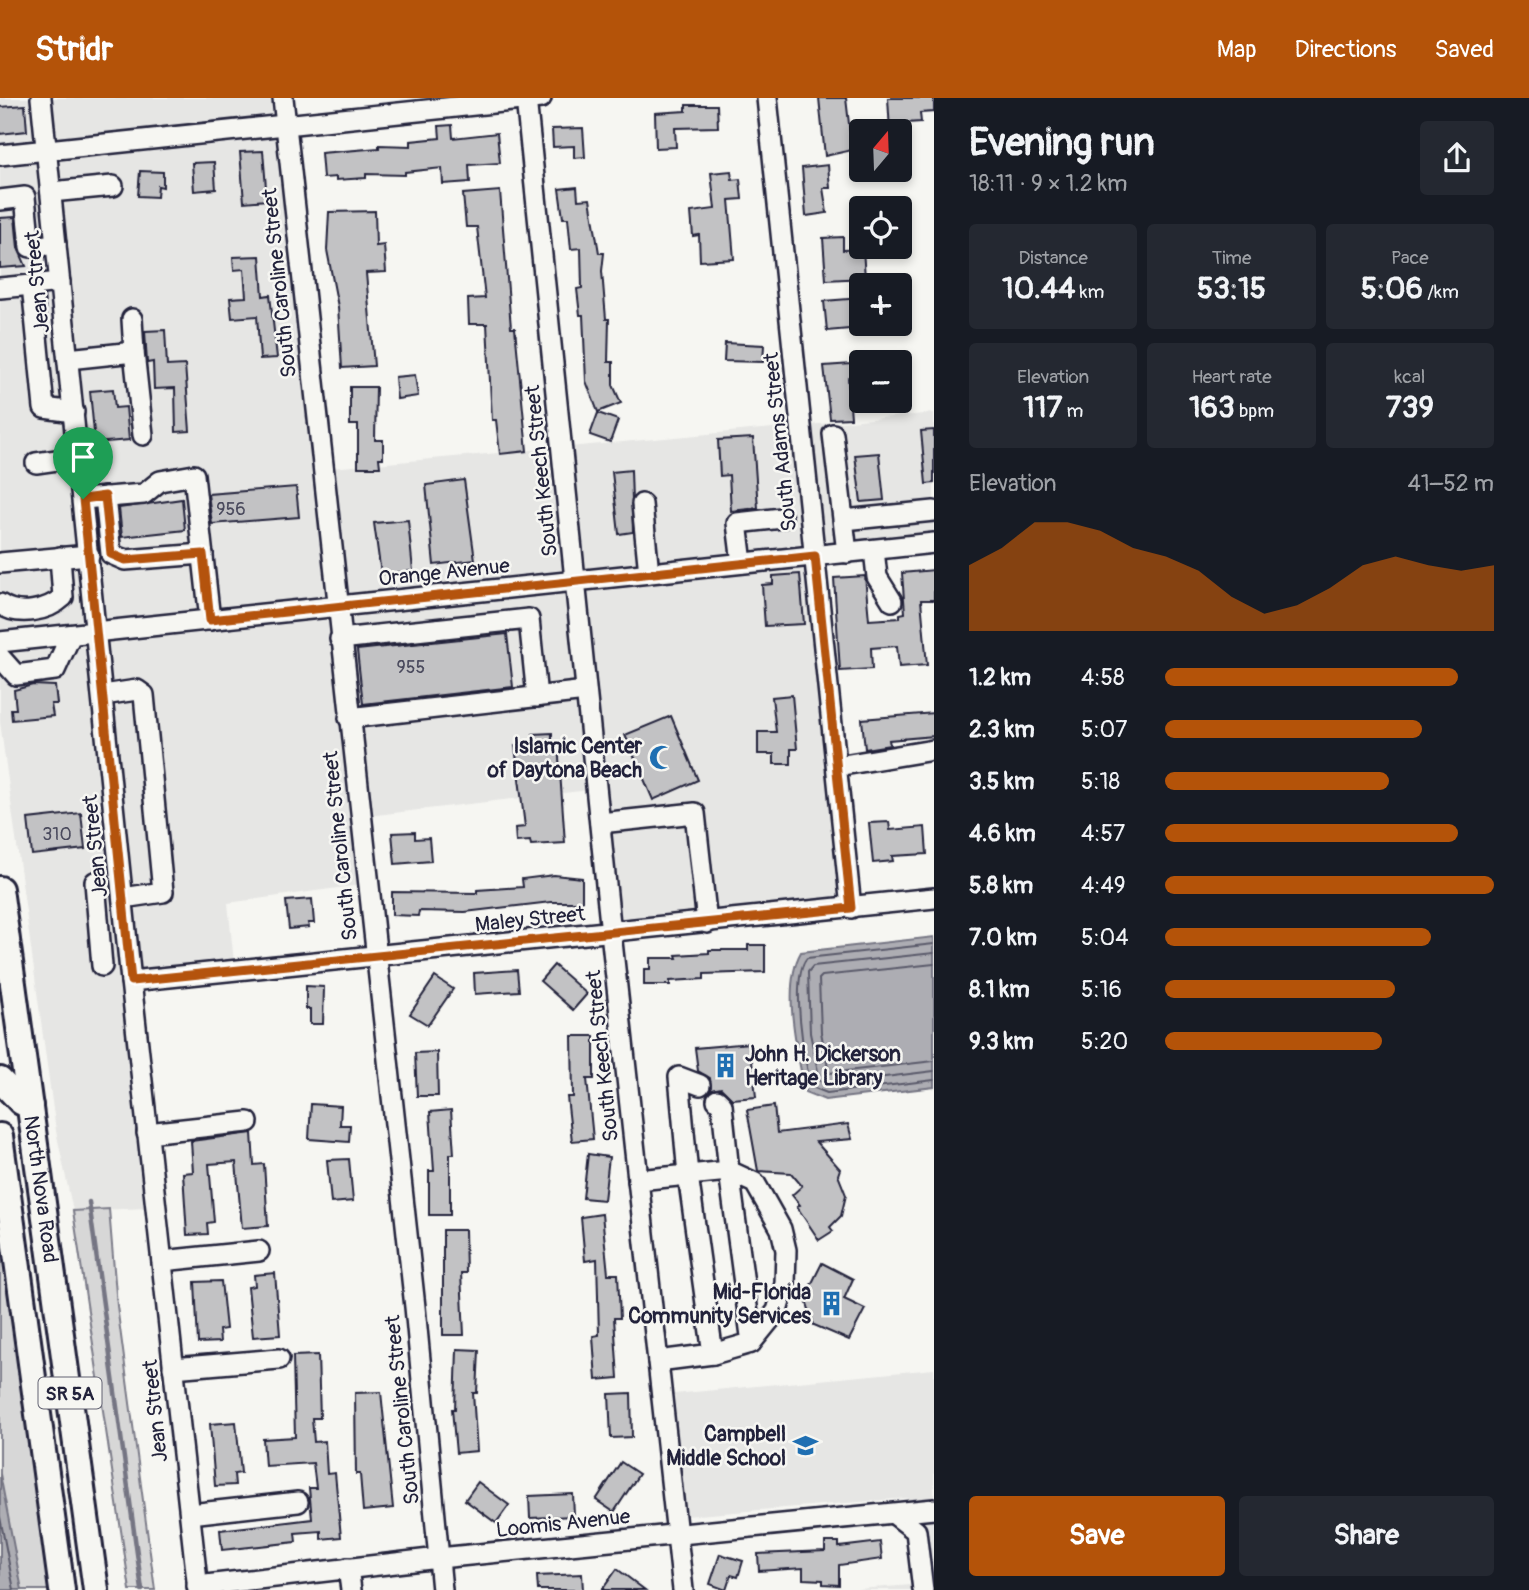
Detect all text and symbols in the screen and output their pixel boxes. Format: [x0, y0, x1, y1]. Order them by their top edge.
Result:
text: Stridr [35, 29, 113, 70]
text: Map [1217, 35, 1257, 64]
text: Directions [1295, 35, 1396, 64]
text: Saved [1434, 35, 1494, 64]
north arrow [849, 119, 912, 182]
map controls [849, 119, 912, 413]
text: Evening run [969, 119, 1155, 167]
button: share [1420, 121, 1494, 195]
text: 18:11 · 9 × 1.2 km [969, 169, 1128, 198]
street label: South Caroline Street [256, 186, 303, 379]
button: locate [849, 196, 912, 259]
street label: Jean Street [19, 229, 56, 335]
text: Distance [1018, 246, 1088, 270]
text: Time [1212, 246, 1251, 270]
text: Pace [1391, 246, 1429, 270]
text: 10.44 [1002, 270, 1076, 307]
text: 53:15 [1197, 270, 1266, 307]
text: 5:06 [1361, 270, 1423, 307]
button: + [849, 273, 912, 336]
text: km [1076, 280, 1104, 304]
text: /km [1423, 280, 1459, 304]
button: − [849, 350, 912, 413]
street label: South Adams Street [758, 351, 803, 533]
text: Elevation [1017, 365, 1089, 389]
text: Heart rate [1191, 365, 1272, 389]
text: kcal [1394, 365, 1425, 389]
street label: South Keech Street [519, 383, 564, 558]
text: 117 [1023, 389, 1062, 426]
text: 163 [1189, 389, 1235, 426]
text: 739 [1386, 389, 1434, 426]
text: m [1062, 399, 1083, 423]
text: bpm [1235, 399, 1274, 423]
pin [53, 427, 113, 499]
icon: arrive [64, 438, 102, 476]
text: Elevation [969, 469, 1057, 498]
text: 41–52 m [1407, 469, 1494, 498]
house number: 956 [216, 498, 246, 521]
street label: Orange Avenue [377, 552, 512, 593]
house number: 955 [397, 656, 425, 679]
text: 1.2 km [969, 663, 1031, 692]
text: 4:58 [1081, 663, 1125, 692]
text: 2.3 km [969, 715, 1035, 744]
text: 5:07 [1081, 715, 1127, 744]
place label: Islamic Center of Daytona Beach [486, 733, 643, 784]
mosque icon: Islamic Center of Daytona Beach [648, 744, 676, 772]
street label: South Caroline Street [317, 749, 364, 942]
text: 3.5 km [969, 767, 1034, 796]
text: 5:18 [1081, 767, 1120, 796]
street label: Jean Street [77, 793, 114, 899]
text: 4.6 km [969, 819, 1036, 848]
text: 4:57 [1081, 819, 1125, 848]
house number: 310 [42, 823, 72, 846]
text: 5.8 km [969, 871, 1033, 900]
text: 4:49 [1081, 871, 1126, 900]
street label: Maley Street [474, 900, 587, 939]
text: 7.0 km [969, 923, 1037, 952]
text: 5:04 [1081, 923, 1129, 952]
street label: South Keech Street [580, 968, 625, 1143]
text: 8.1 km [969, 975, 1030, 1004]
text: 5:16 [1081, 975, 1122, 1004]
text: 9.3 km [969, 1027, 1034, 1056]
text: 5:20 [1081, 1027, 1128, 1056]
place label: John H. Dickerson Heritage Library [745, 1041, 901, 1092]
building icon: John H. Dickerson Heritage Library [711, 1052, 739, 1080]
street label: North Nova Road [17, 1114, 64, 1265]
place label: Mid-Florida Community Services [628, 1279, 812, 1330]
building icon: Mid-Florida Community Services [817, 1290, 845, 1318]
street label: South Caroline Street [379, 1313, 426, 1506]
street label: Jean Street [137, 1358, 174, 1464]
road number: SR 5A [38, 1378, 102, 1408]
place label: Campbell Middle School [666, 1421, 786, 1472]
school or university icon: Campbell Middle School [792, 1432, 820, 1460]
button: Save [969, 1496, 1225, 1576]
button: Share [1239, 1496, 1494, 1576]
street label: Loomis Avenue [495, 1503, 632, 1544]

